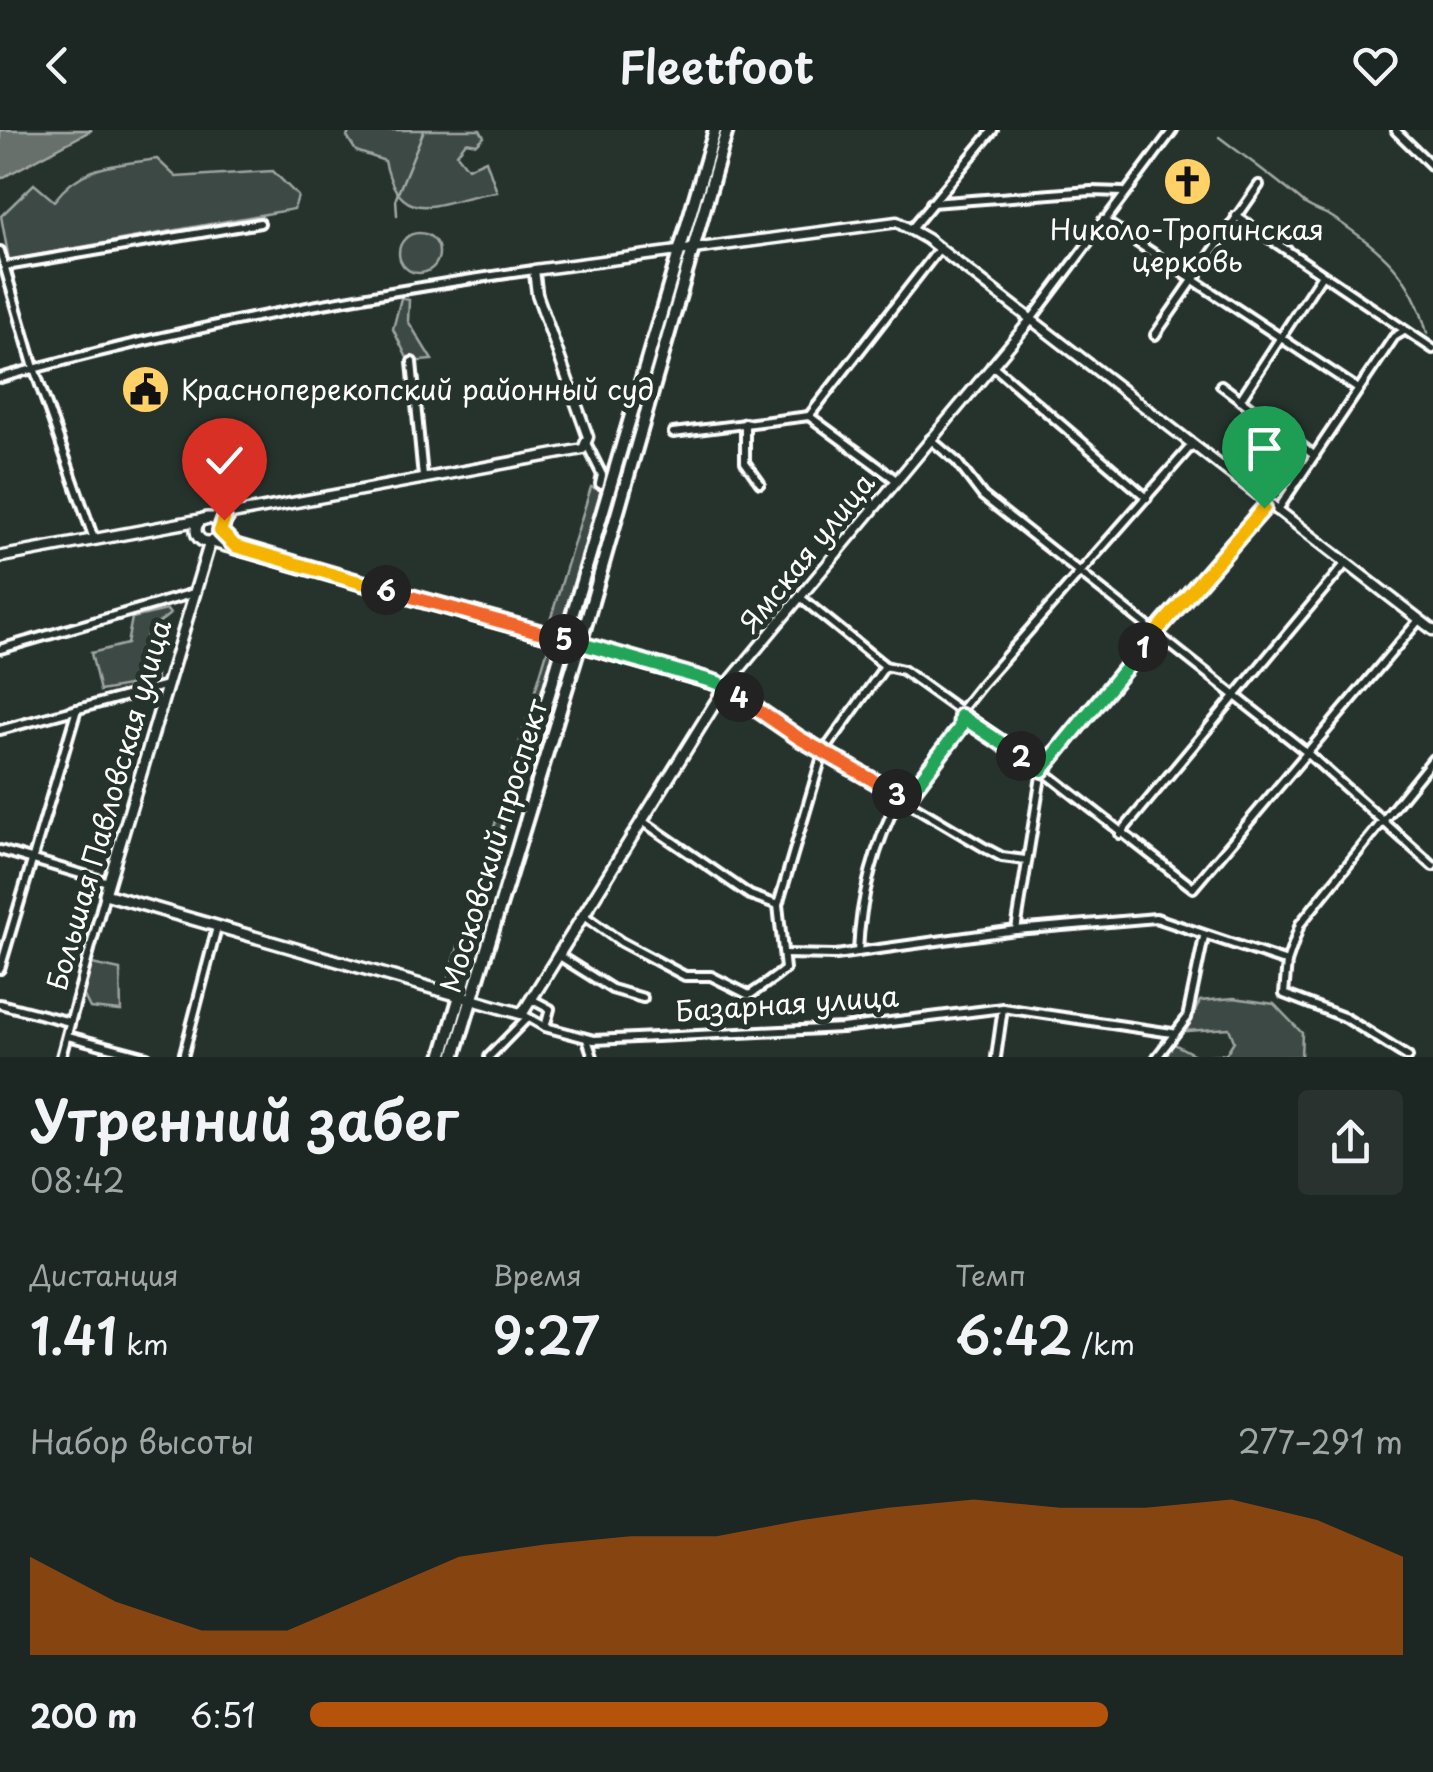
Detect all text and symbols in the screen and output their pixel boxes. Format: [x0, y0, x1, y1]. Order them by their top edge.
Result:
text: Fleetfoot [619, 31, 814, 99]
icon: back [30, 38, 85, 93]
icon: heart [1348, 38, 1403, 93]
church icon: Николо-Тропинская церковь [1161, 156, 1213, 208]
place label: Николо-Тропинская церковь [1050, 207, 1324, 282]
public building icon: Красноперекопский районный суд [120, 364, 172, 416]
place label: Красноперекопский районный суд [181, 367, 654, 410]
pin [1222, 406, 1307, 509]
pin [182, 418, 267, 521]
icon: arrive [1237, 421, 1292, 476]
icon: check [197, 433, 252, 488]
street label: Ямская улица [728, 462, 884, 642]
pin: 6 [361, 565, 411, 615]
text: 6 [376, 568, 396, 611]
street label: Большая Павловская улица [34, 614, 181, 995]
pin: 5 [539, 614, 589, 664]
text: 5 [555, 617, 573, 660]
pin: 1 [1118, 622, 1168, 672]
text: 1 [1136, 625, 1150, 668]
pin: 4 [714, 672, 764, 722]
text: 4 [729, 675, 749, 718]
street label: Московский проспект [427, 693, 558, 998]
pin: 2 [996, 731, 1046, 781]
text: 2 [1011, 734, 1031, 777]
pin: 3 [872, 769, 922, 819]
text: 3 [888, 772, 906, 815]
street label: Базарная улица [674, 973, 900, 1032]
text: Утренний забег [30, 1077, 459, 1160]
button: share [1298, 1090, 1403, 1195]
text: 08:42 [30, 1156, 125, 1204]
text: Дистанция [30, 1253, 179, 1296]
text: Время [493, 1253, 582, 1296]
text: Темп [955, 1253, 1026, 1296]
text: 1.41 [30, 1296, 117, 1372]
text: 9:27 [493, 1296, 600, 1372]
text: 6:42 [955, 1296, 1072, 1372]
text: km [117, 1322, 168, 1365]
text: /km [1072, 1322, 1135, 1365]
text: Набор высоты [30, 1417, 254, 1465]
text: 277–291 m [1238, 1417, 1403, 1465]
text: 200 m [30, 1691, 137, 1739]
text: 6:51 [190, 1691, 256, 1739]

